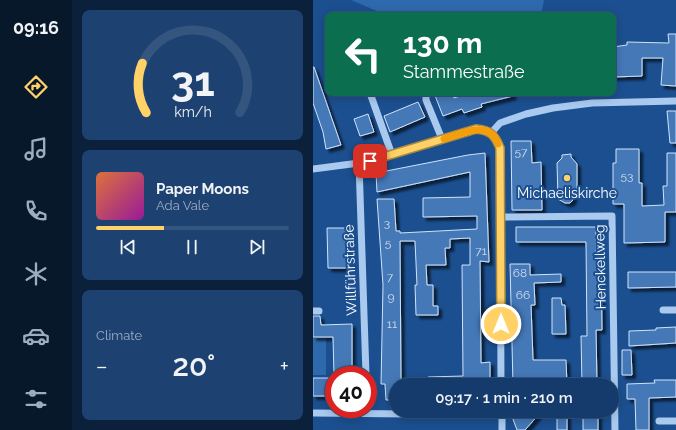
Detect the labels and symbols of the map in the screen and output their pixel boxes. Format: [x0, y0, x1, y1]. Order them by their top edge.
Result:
pin [353, 144, 387, 178]
house number: 57 [515, 145, 528, 159]
house number: 53 [621, 169, 633, 183]
marker: Michaeliskirche [562, 173, 572, 183]
place label: Michaeliskirche [517, 185, 617, 201]
house number: 3 [384, 216, 390, 230]
street label: Willführstraße [340, 224, 360, 316]
street label: Henckellweg [591, 224, 609, 310]
house number: 5 [385, 236, 392, 250]
house number: 71 [475, 244, 487, 258]
house number: 68 [513, 266, 527, 280]
house number: 7 [387, 270, 394, 284]
house number: 66 [516, 288, 530, 302]
house number: 9 [387, 290, 395, 304]
position arrow [480, 303, 522, 345]
house number: 11 [387, 317, 397, 331]
speed limit sign: 40 [325, 366, 377, 418]

